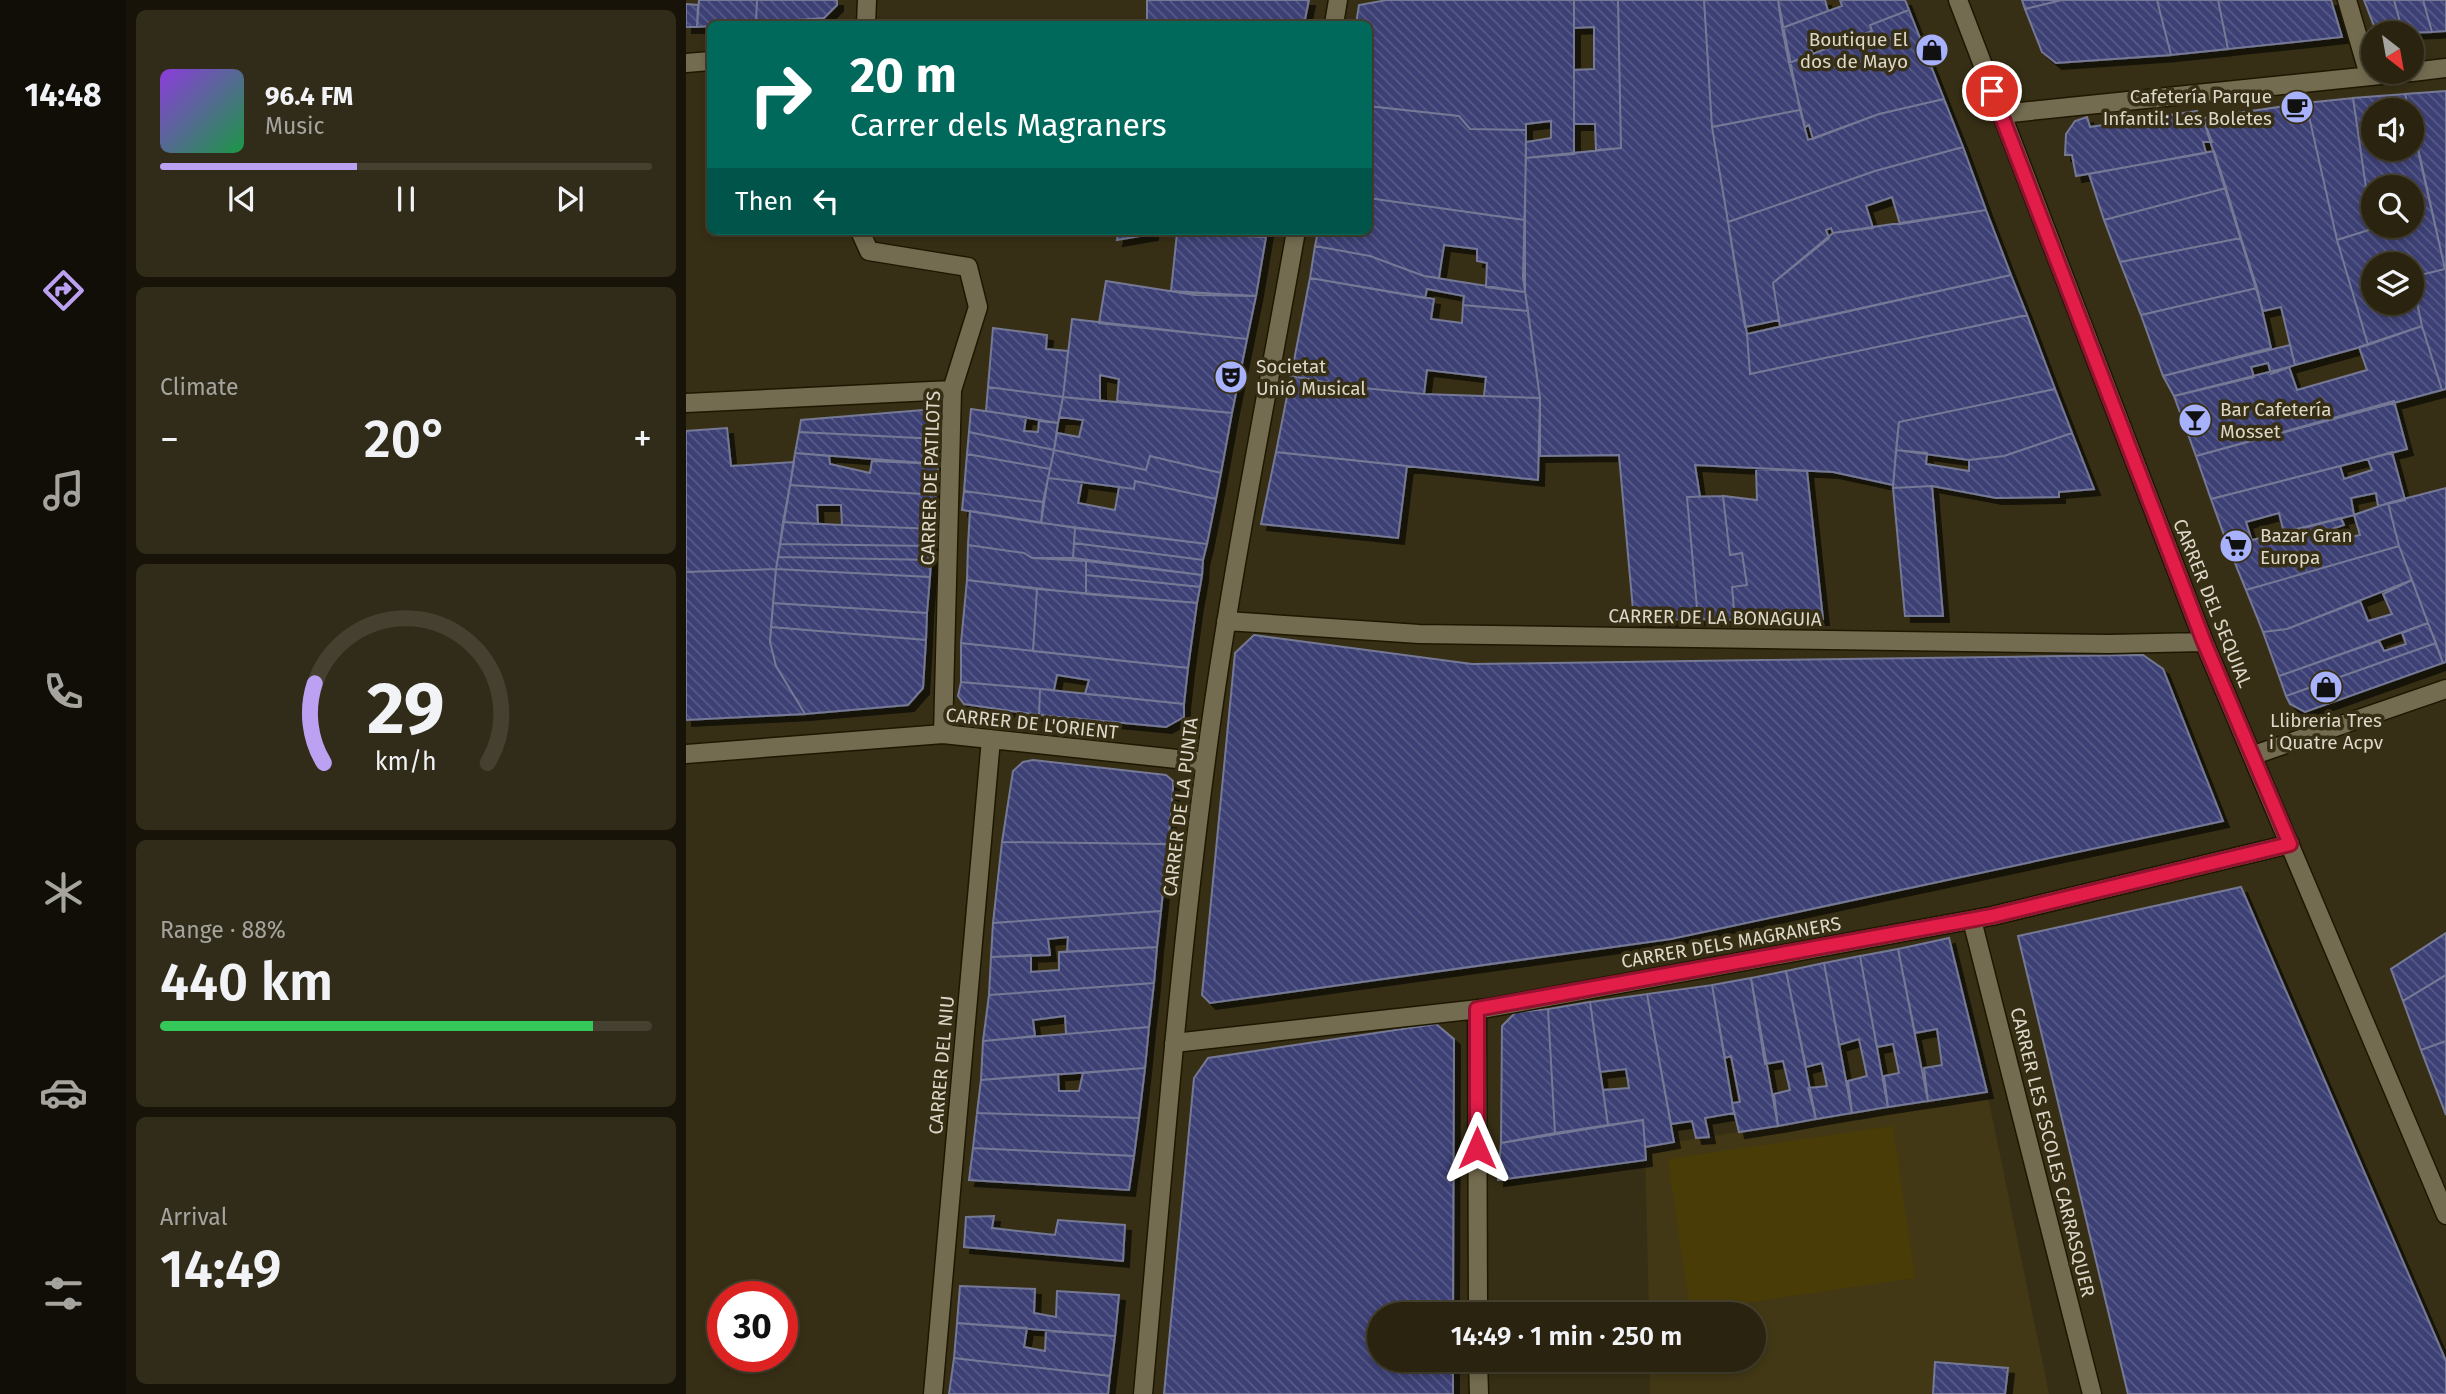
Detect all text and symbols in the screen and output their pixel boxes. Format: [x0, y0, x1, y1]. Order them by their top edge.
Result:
north arrow [2361, 21, 2424, 84]
map controls [2361, 21, 2424, 315]
place label: Boutique El dos de Mayo [1800, 28, 1908, 73]
shop icon: Boutique El dos de Mayo [1913, 31, 1951, 69]
text: 20 m [850, 46, 957, 105]
icon: right [735, 49, 826, 140]
pin [1962, 61, 2022, 121]
icon: arrive [1973, 72, 2011, 110]
text: 14:48 [24, 76, 102, 114]
text: 96.4 FM [265, 81, 353, 112]
place label: Cafetería Parque Infantil: Les Boletes [2103, 85, 2272, 130]
cafe icon: Cafetería Parque Infantil: Les Boletes [2278, 88, 2316, 126]
button: sound [2361, 98, 2424, 161]
text: Carrer dels Magraners [850, 106, 1167, 144]
text: Music [265, 112, 325, 140]
button: search [2361, 175, 2424, 238]
icon: previous [223, 180, 261, 218]
icon: pause [387, 180, 425, 218]
icon: next [551, 180, 589, 218]
icon: left [807, 182, 845, 220]
text: Then [735, 186, 793, 217]
button: layers [2361, 252, 2424, 315]
icon: directions [39, 266, 88, 315]
place label: Societat Unió Musical [1256, 355, 1366, 400]
theatre icon: Societat Unió Musical [1212, 358, 1250, 396]
text: Climate [160, 373, 239, 401]
street label: CARRER DE PATILOTS [916, 390, 945, 566]
place label: Bar Cafetería Mosset [2220, 398, 2332, 443]
bar icon: Bar Cafetería Mosset [2176, 401, 2214, 439]
text: 20° [364, 408, 448, 471]
text: − [160, 416, 179, 462]
text: + [633, 416, 652, 462]
icon: music [39, 466, 88, 515]
street label: CARRER DEL SEQUIAL [2168, 515, 2257, 691]
place label: Bazar Gran Europa [2260, 524, 2353, 569]
supermarket icon: Bazar Gran Europa [2217, 527, 2255, 565]
street label: CARRER DE LA BONAGUIA [1608, 604, 1822, 631]
text: 29 [367, 665, 445, 752]
icon: phone [39, 667, 88, 716]
shop icon: Llibreria Tres i Quatre Acpv [2307, 668, 2345, 706]
street label: CARRER DE L'ORIENT [944, 703, 1120, 744]
place label: Llibreria Tres i Quatre Acpv [2269, 709, 2384, 754]
street label: CARRER DE LA PUNTA [1158, 716, 1203, 898]
text: km/h [375, 747, 437, 777]
icon: climate [39, 868, 88, 917]
street label: CARRER DELS MAGRANERS [1619, 912, 1843, 973]
text: Range · 88% [160, 916, 286, 944]
text: 440 km [160, 951, 333, 1014]
street label: CARRER DEL NIU [924, 995, 959, 1135]
street label: CARRER LES ESCOLES CARRASQUER [2005, 1005, 2100, 1300]
icon: car [39, 1068, 88, 1117]
position arrow [1440, 1111, 1514, 1185]
text: Arrival [160, 1203, 227, 1231]
text: 14:49 [160, 1238, 282, 1301]
icon: filters [39, 1269, 88, 1318]
speed limit sign: 30 [707, 1281, 798, 1372]
text: 14:49 · 1 min · 250 m [1451, 1321, 1682, 1352]

